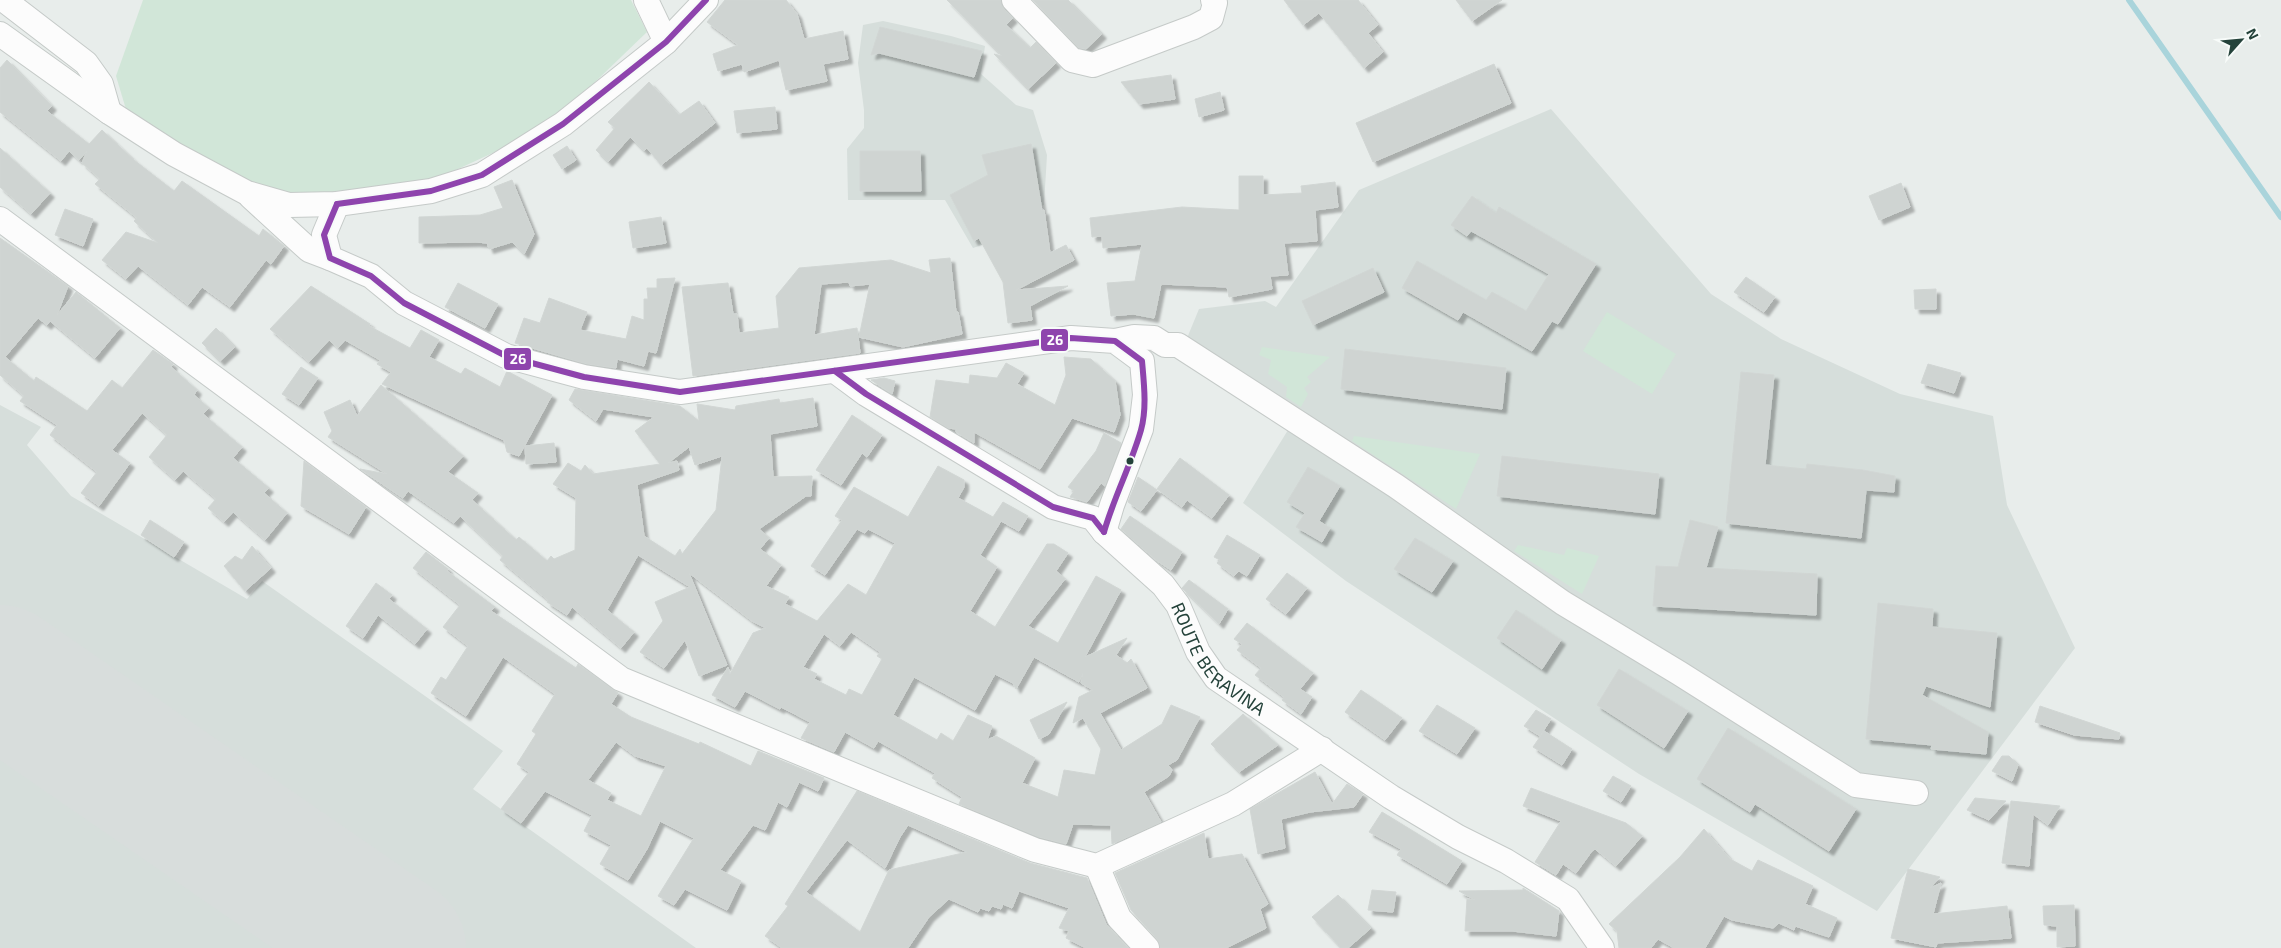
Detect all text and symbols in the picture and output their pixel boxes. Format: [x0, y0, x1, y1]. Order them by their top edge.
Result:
north arrow [2216, 15, 2266, 65]
text: N [2243, 26, 2263, 42]
line badge: 26 [1040, 328, 1069, 352]
text: 26 [1047, 331, 1063, 348]
line badge: 26 [503, 347, 532, 371]
text: 26 [510, 350, 526, 367]
unlabelled marker [1125, 456, 1135, 466]
street label: ROUTE BERAVINA [1167, 599, 1271, 720]

